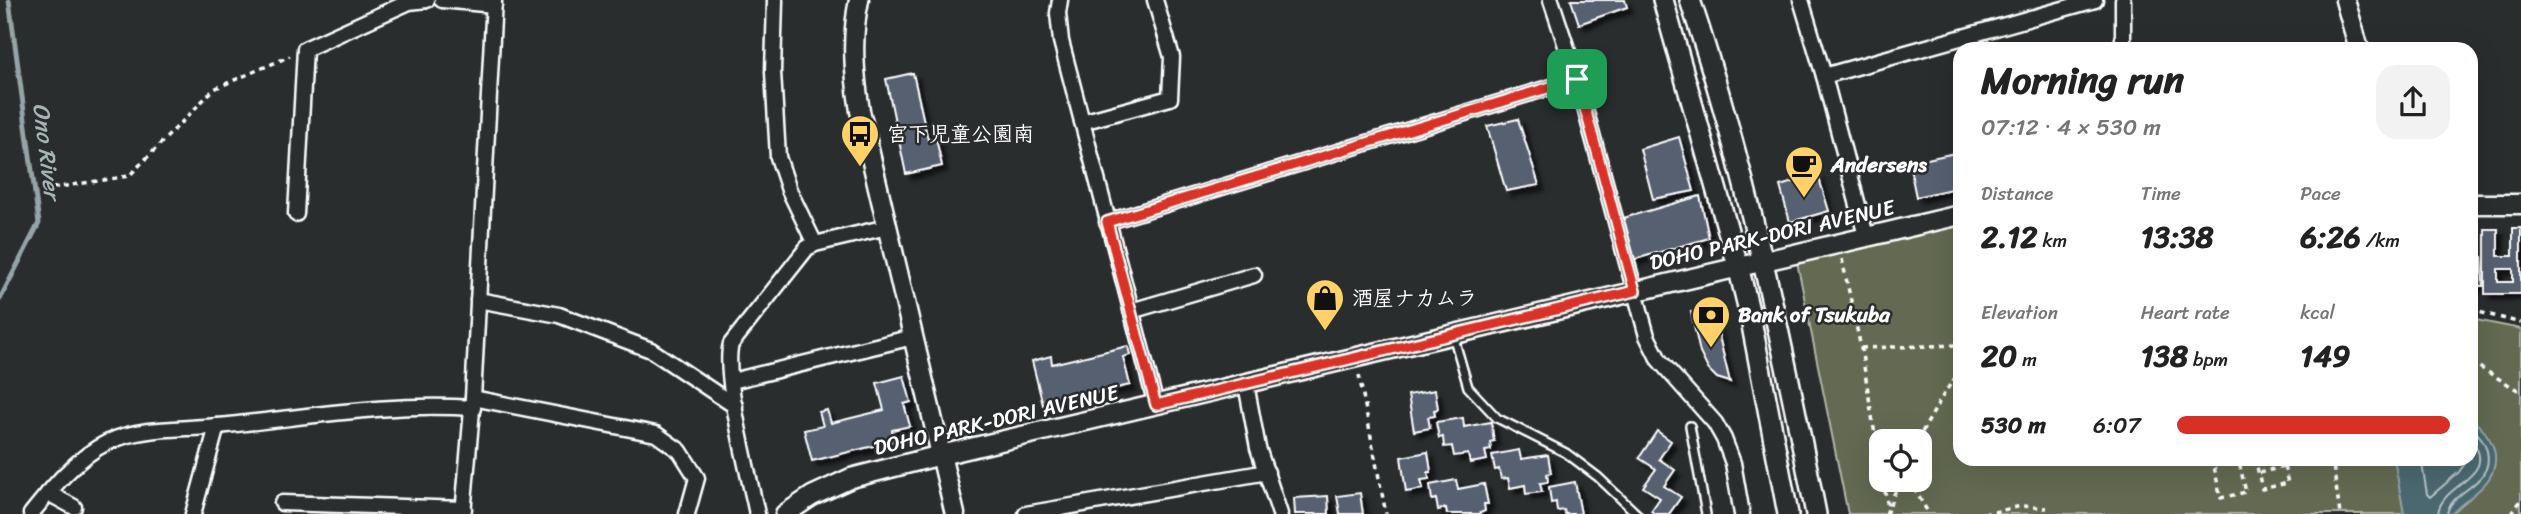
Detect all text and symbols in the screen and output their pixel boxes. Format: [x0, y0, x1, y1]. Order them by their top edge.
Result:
text: Morning run [1981, 47, 2184, 114]
pin [1547, 49, 1607, 109]
icon: arrive [1558, 60, 1596, 98]
button: share [2376, 65, 2450, 139]
water label: Ono River [20, 101, 73, 205]
text: 07:12 · 4 × 530 m [1981, 107, 2161, 148]
bus stop icon: 宮下児童公園南 [839, 113, 881, 168]
place label: 宮下児童公園南 [887, 115, 1034, 153]
cafe icon: Andersens [1783, 144, 1825, 199]
place label: Andersens [1830, 146, 1927, 184]
text: Distance [1981, 177, 2053, 210]
text: Time [2141, 177, 2181, 210]
text: Pace [2300, 177, 2341, 210]
street label: DOHO PARK-DORI AVENUE [1646, 188, 1899, 282]
text: 2.12 [1981, 210, 2038, 264]
text: 13:38 [2141, 210, 2214, 264]
text: 6:26 [2300, 210, 2361, 264]
text: km [2038, 224, 2067, 257]
text: /km [2361, 224, 2400, 257]
shop icon: 酒屋ナカムラ [1304, 277, 1346, 332]
place label: 酒屋ナカムラ [1352, 279, 1477, 317]
bank icon: Bank of Tsukuba [1690, 294, 1732, 349]
place label: Bank of Tsukuba [1738, 296, 1891, 334]
text: Elevation [1981, 296, 2058, 329]
text: Heart rate [2141, 296, 2230, 329]
text: kcal [2300, 296, 2335, 329]
text: 20 [1981, 329, 2017, 383]
text: 138 [2141, 329, 2188, 383]
text: 149 [2300, 329, 2350, 383]
text: m [2017, 343, 2037, 376]
text: bpm [2188, 343, 2228, 376]
street label: DOHO PARK-DORI AVENUE [870, 373, 1123, 467]
text: 530 m [1981, 405, 2046, 446]
text: 6:07 [2093, 405, 2141, 446]
map controls [1869, 429, 1932, 492]
button: locate [1869, 429, 1932, 492]

